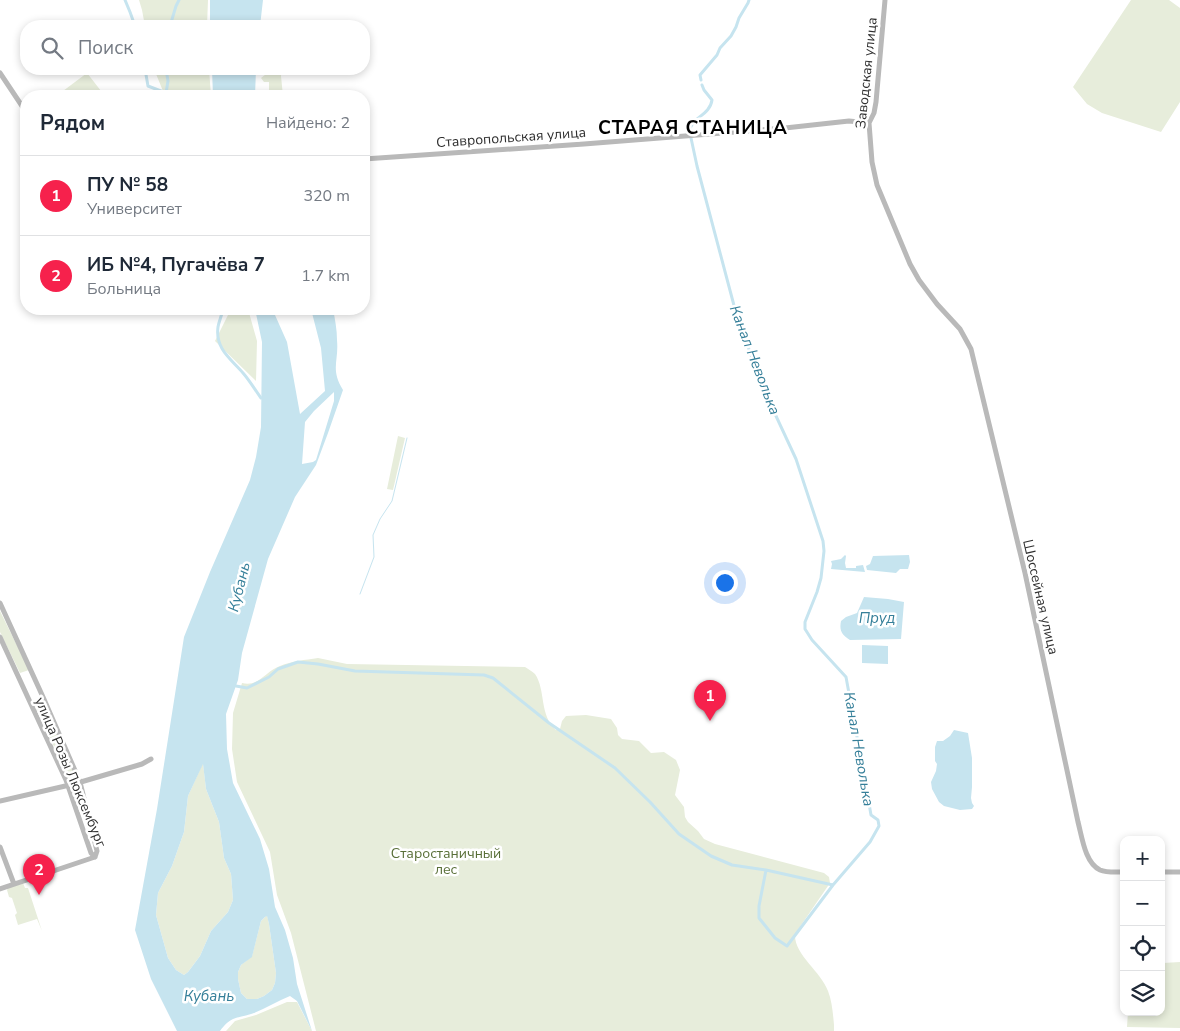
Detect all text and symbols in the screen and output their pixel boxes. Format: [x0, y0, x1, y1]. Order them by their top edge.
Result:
street label: Заводская улица [851, 16, 882, 130]
search box [20, 20, 370, 75]
icon: search [38, 34, 66, 62]
text: Поиск [78, 35, 133, 61]
text: Рядом [40, 109, 105, 137]
text: Найдено: 2 [266, 112, 350, 134]
district label: СТАРАЯ СТАНИЦА [598, 115, 788, 141]
street label: Ставропольская улица [435, 123, 587, 152]
text: ПУ № 58 [87, 172, 168, 198]
text: 1 [51, 185, 61, 207]
text: 320 m [303, 185, 350, 207]
text: Университет [87, 198, 182, 220]
text: ИБ №4, Пугачёва 7 [87, 252, 265, 278]
text: 2 [51, 265, 61, 287]
text: 1.7 km [301, 265, 350, 287]
text: Больница [87, 278, 161, 300]
water label: Канал Неволька [725, 302, 785, 418]
street label: Шоссейная улица [1018, 538, 1063, 657]
water label: Кубань [223, 560, 255, 614]
your location [712, 570, 738, 596]
water label: Пруд [859, 608, 895, 628]
pin: 1 [694, 680, 726, 721]
water label: Канал Неволька [839, 690, 879, 808]
street label: улица Розы Люксембург [30, 694, 111, 850]
map controls [1120, 836, 1165, 1016]
button: + [1120, 836, 1165, 881]
park label: Старостаничный лес [391, 844, 501, 879]
pin: 2 [23, 854, 55, 895]
button: − [1120, 881, 1165, 926]
button: locate [1120, 926, 1165, 971]
button: layers [1120, 971, 1165, 1016]
water label: Кубань [184, 986, 234, 1006]

